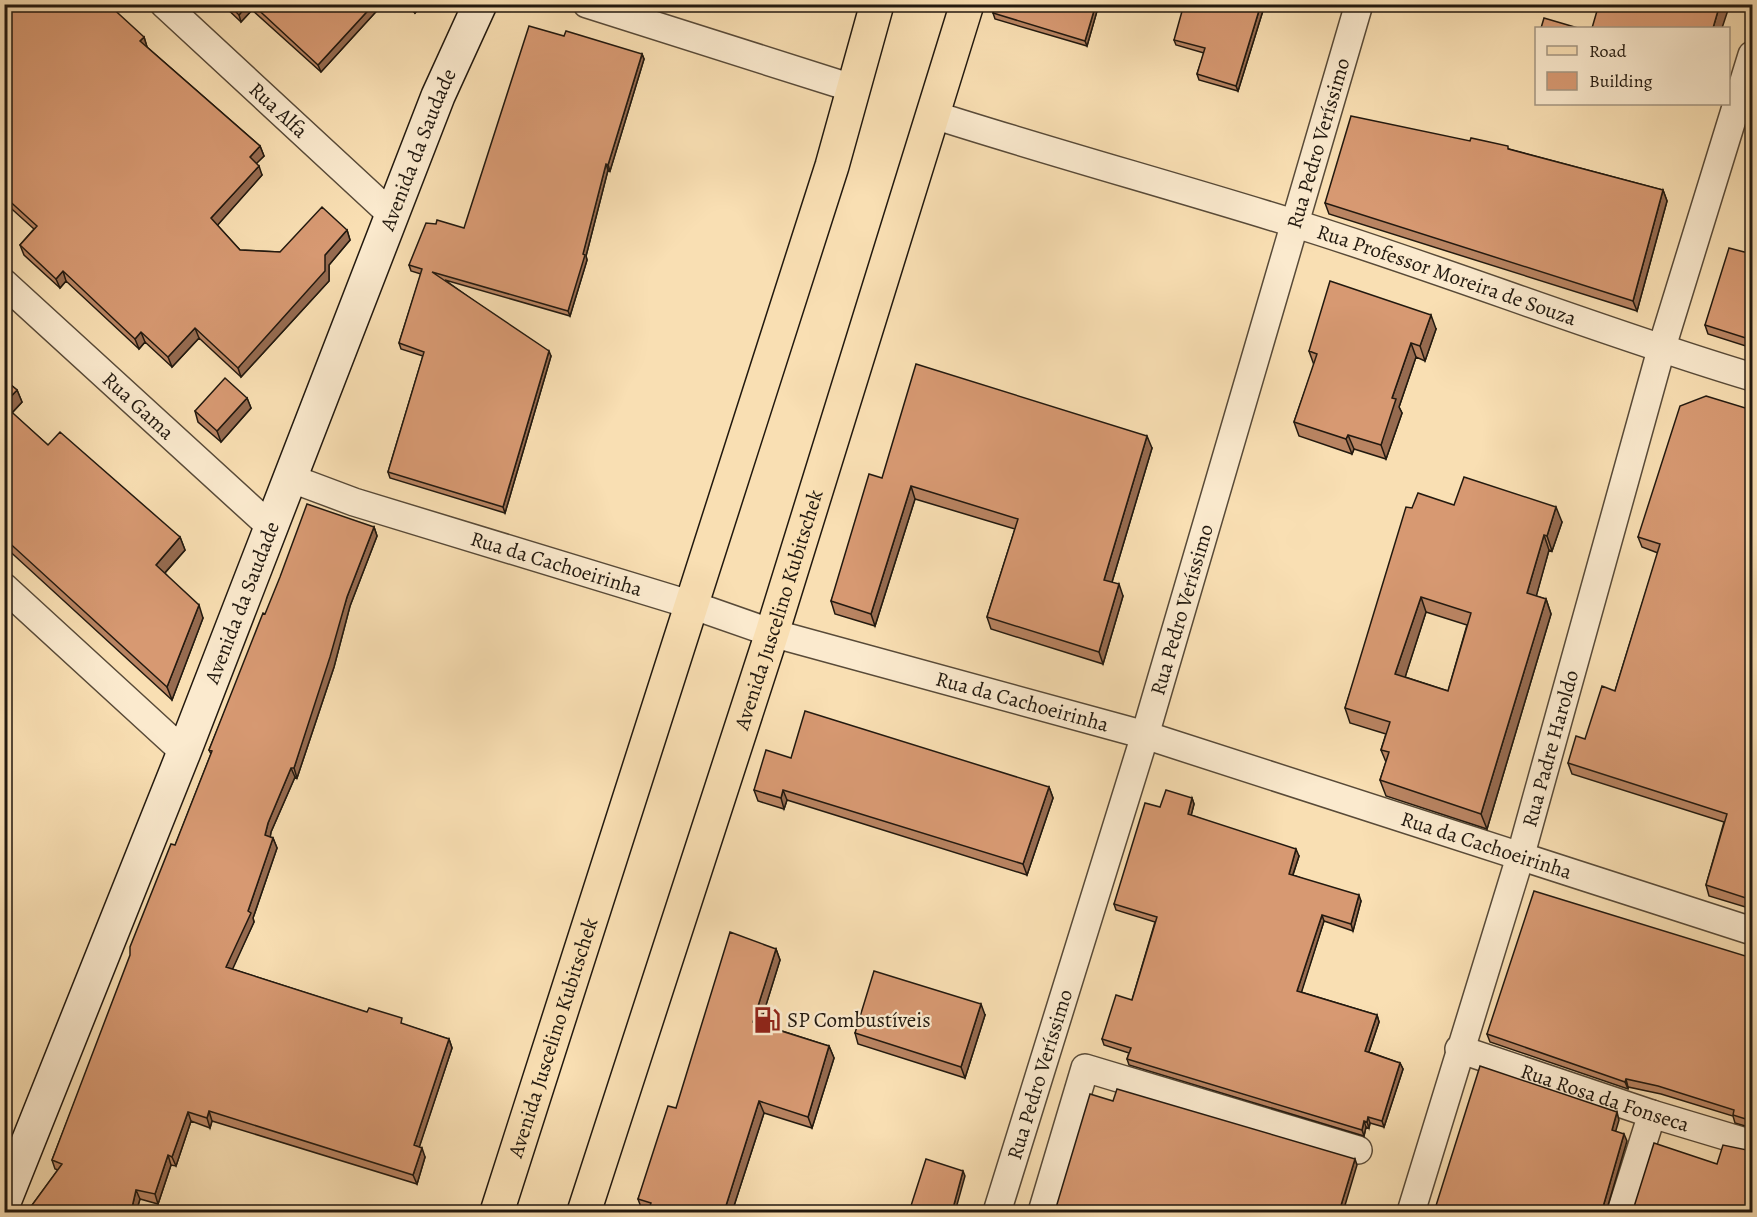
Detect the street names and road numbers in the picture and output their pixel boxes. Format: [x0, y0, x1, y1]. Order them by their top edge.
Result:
street label: Rua Pedro Veríssimo [1280, 54, 1357, 232]
street label: Avenida da Saudade [373, 64, 463, 235]
street label: Rua Alfa [243, 76, 314, 145]
street label: Rua Professor Moreira de Souza [1313, 217, 1580, 332]
street label: Rua Gama [96, 366, 181, 446]
street label: Avenida Juscelino Kubitschek [727, 486, 830, 734]
street label: Avenida da Saudade [197, 517, 286, 689]
street label: Rua Pedro Veríssimo [1143, 521, 1220, 698]
street label: Rua da Cachoeirinha [467, 524, 646, 603]
street label: Rua da Cachoeirinha [933, 664, 1112, 739]
street label: Rua Padre Haroldo [1515, 667, 1585, 830]
street label: Rua da Cachoeirinha [1397, 805, 1576, 886]
street label: Avenida Juscelino Kubitschek [501, 914, 605, 1162]
street label: Rua Pedro Veríssimo [1000, 986, 1079, 1163]
street label: Rua Rosa da Fonseca [1517, 1057, 1693, 1138]

